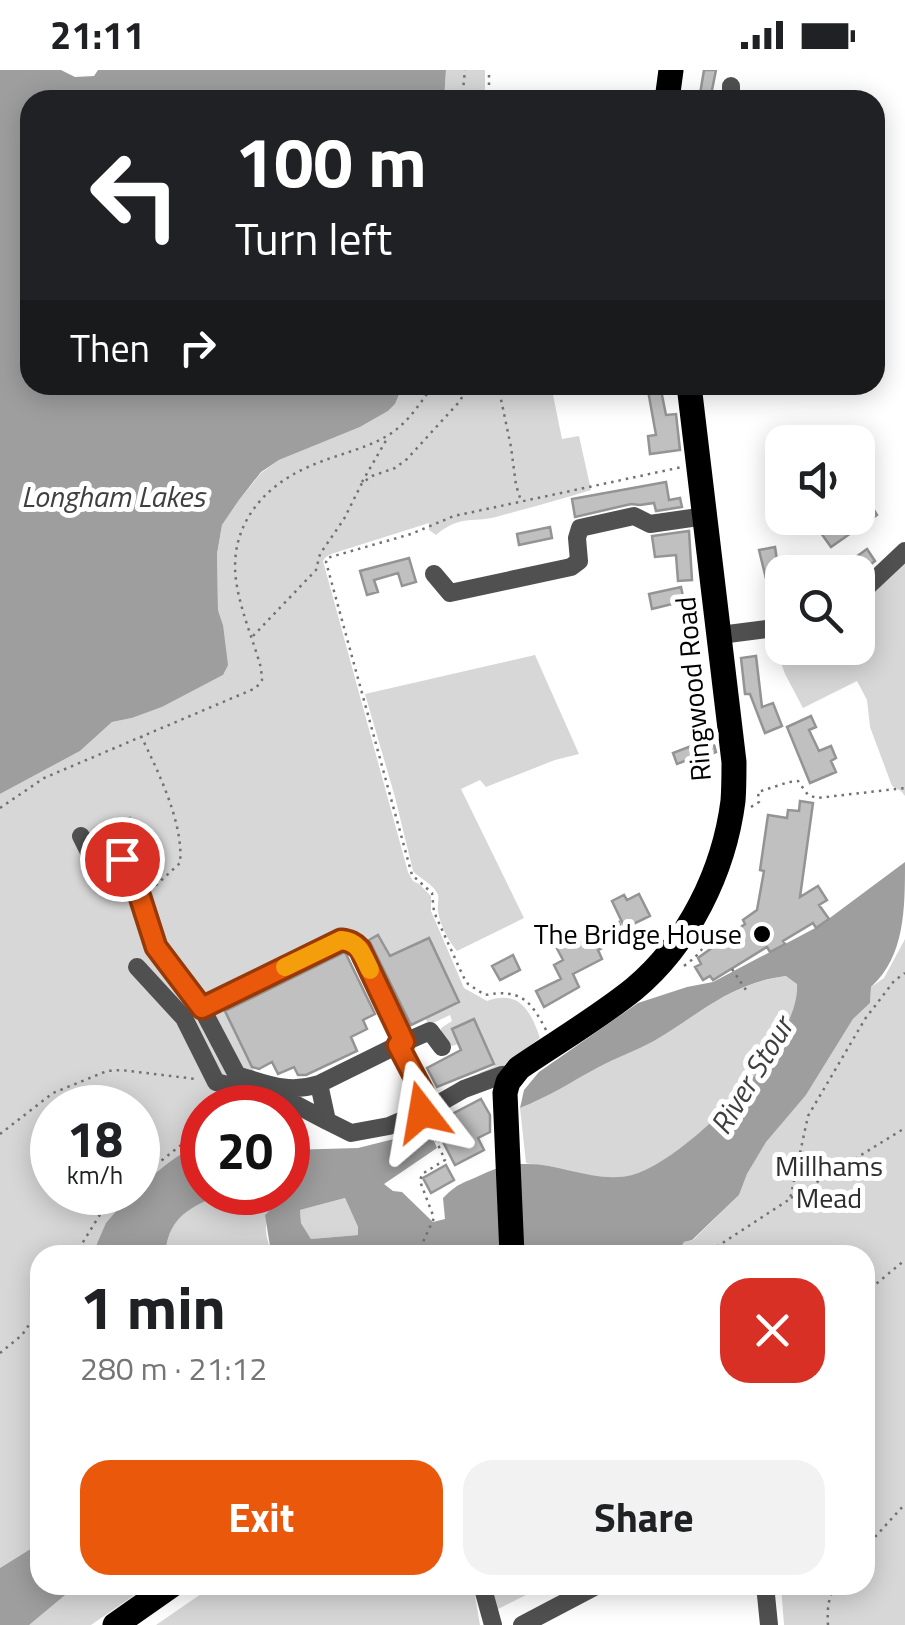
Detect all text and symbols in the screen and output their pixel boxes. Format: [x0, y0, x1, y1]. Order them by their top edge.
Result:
text: 21:11 [50, 6, 145, 64]
text: 100 m [235, 108, 427, 214]
icon: left [70, 130, 200, 260]
text: Turn left [235, 204, 392, 272]
text: Then [70, 319, 150, 377]
icon: right [170, 320, 225, 375]
map controls [765, 425, 875, 665]
button: sound [765, 425, 875, 535]
water label: Longham Lakes [21, 473, 207, 519]
button: search [765, 555, 875, 665]
street label: Ringwood Road [663, 595, 722, 783]
pin [80, 817, 165, 902]
icon: arrive [95, 832, 150, 887]
place label: The Bridge House [534, 912, 742, 955]
marker: The Bridge House [751, 923, 773, 945]
water label: River Stour [698, 1005, 806, 1143]
position arrow [370, 1060, 474, 1164]
speed limit sign: 20 [180, 1085, 310, 1215]
text: 18 [67, 1100, 123, 1176]
park label: Millhams Mead [775, 1144, 883, 1219]
text: km/h [67, 1156, 123, 1194]
text: 1 min [80, 1261, 226, 1352]
button: close [720, 1278, 825, 1383]
text: 280 m · 21:12 [80, 1344, 267, 1392]
button: Exit [80, 1460, 443, 1575]
button: Share [463, 1460, 825, 1575]

